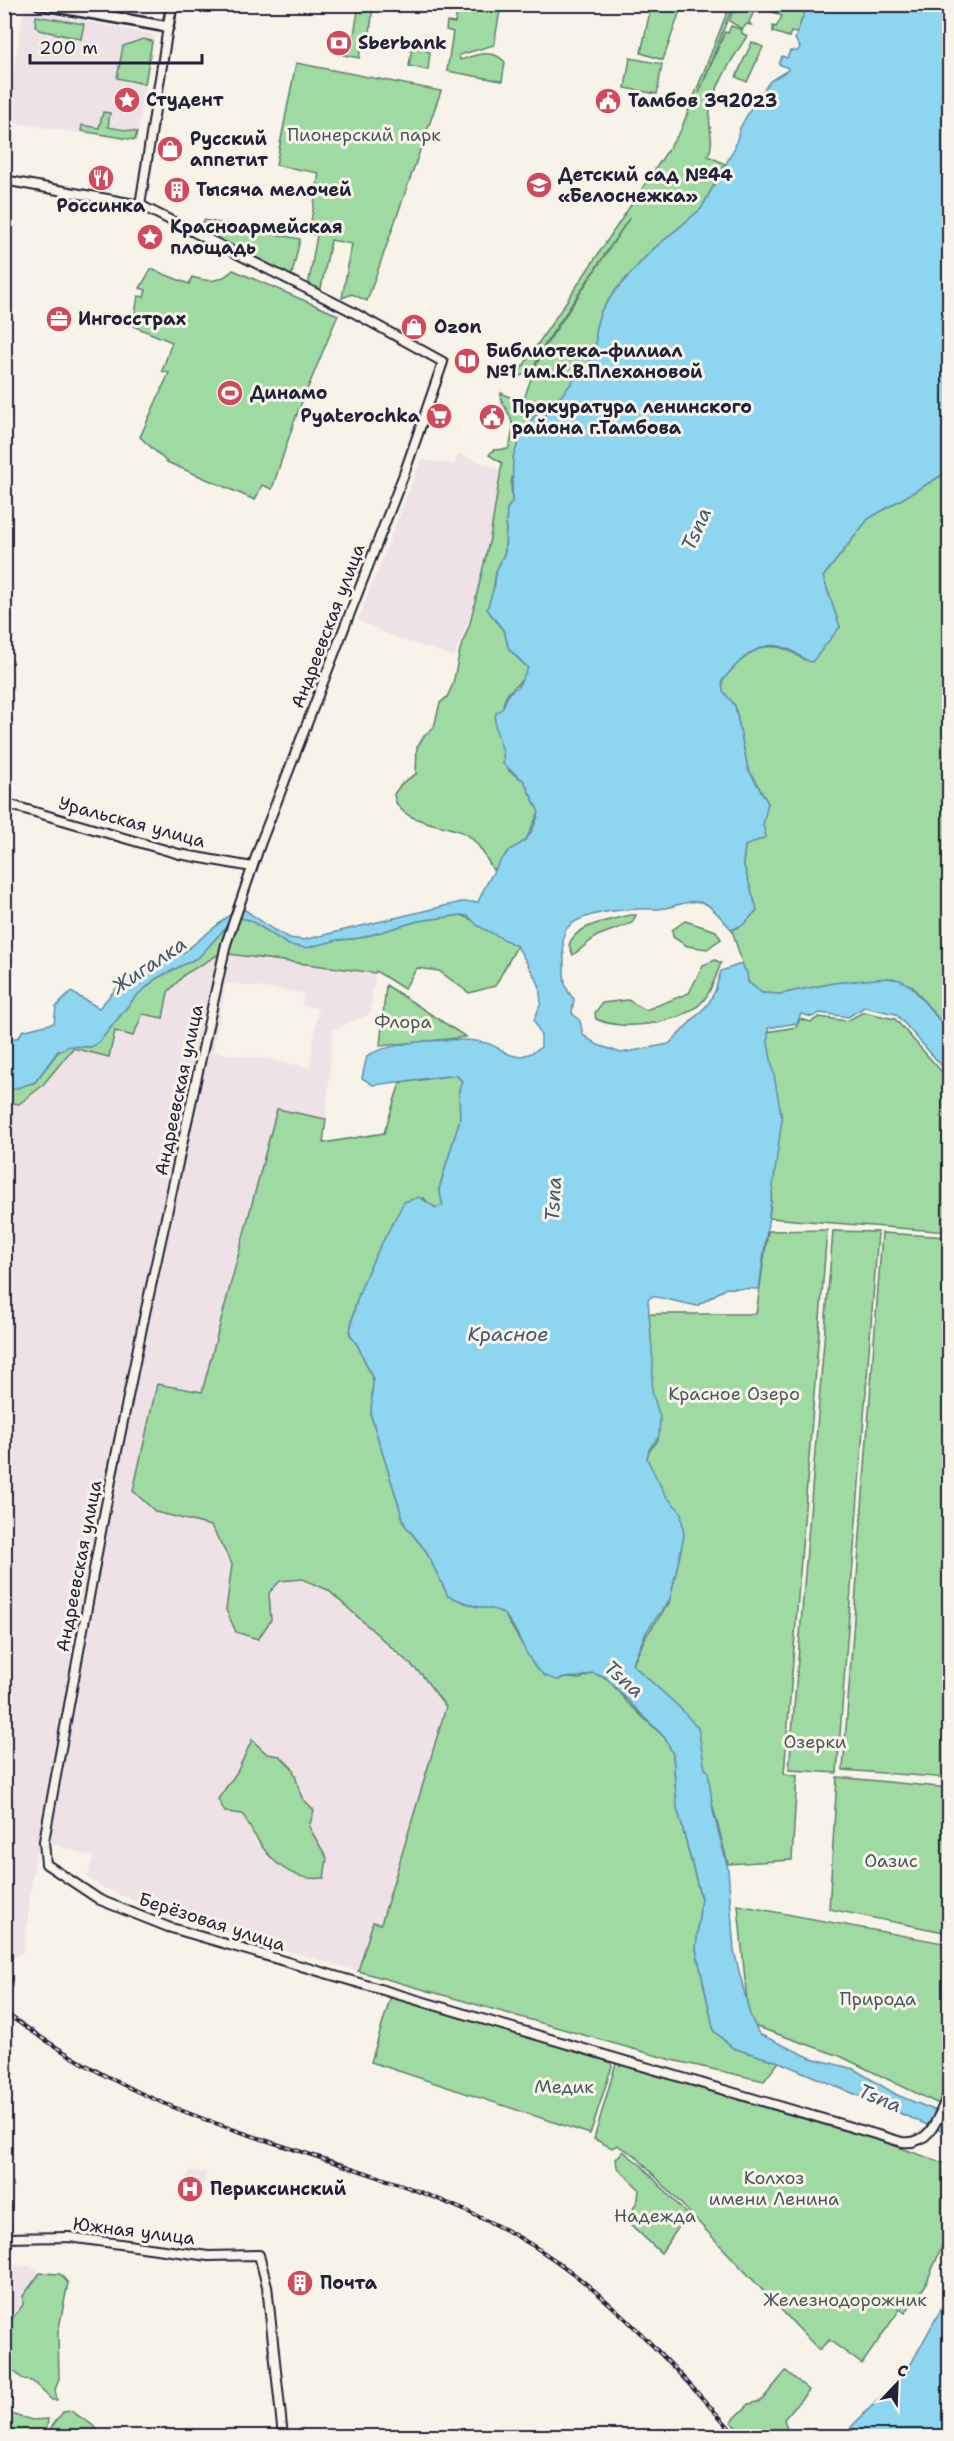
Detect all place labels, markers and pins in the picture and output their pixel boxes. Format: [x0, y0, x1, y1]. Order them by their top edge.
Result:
bank icon: Sberbank [324, 28, 354, 58]
place label: Sberbank [358, 31, 447, 55]
place icon: Студент [112, 85, 142, 115]
public building icon: Тамбов 392023 [593, 86, 623, 116]
place label: Студент [146, 88, 224, 112]
place label: Тамбов 392023 [628, 89, 777, 113]
place label: Русский аппетит [190, 127, 268, 172]
shop icon: Русский аппетит [155, 134, 185, 164]
restaurant icon: Россинка [86, 163, 116, 193]
place label: Детский сад №44 «Белоснежка» [558, 163, 733, 208]
school or university icon: Детский сад №44 «Белоснежка» [524, 170, 554, 200]
building icon: Тысяча мелочей [162, 175, 192, 205]
place label: Тысяча мелочей [196, 178, 352, 202]
place label: Россинка [57, 194, 146, 218]
place label: Красноармейская площадь [170, 215, 343, 260]
place icon: Красноармейская площадь [135, 222, 165, 252]
office icon: Ингосстрах [44, 304, 74, 334]
place label: Ингосстрах [78, 307, 186, 331]
shop icon: Ozon [399, 312, 429, 342]
place label: Ozon [434, 315, 481, 339]
place label: Библиотека-филиал №1 им.К.В.Плехановой [486, 339, 703, 384]
library icon: Библиотека-филиал №1 им.К.В.Плехановой [452, 346, 482, 376]
sports icon: Динамо [215, 378, 245, 408]
place label: Динамо [250, 381, 327, 405]
place label: Прокуратура ленинского района г.Тамбова [512, 395, 752, 440]
supermarket icon: Pyaterochka [424, 401, 454, 431]
public building icon: Прокуратура ленинского района г.Тамбова [477, 402, 507, 432]
place label: Pyaterochka [301, 404, 421, 428]
hospital icon: Периксинский [175, 2174, 205, 2204]
place label: Периксинский [210, 2177, 347, 2201]
building icon: Почта [285, 2268, 315, 2298]
place label: Почта [320, 2271, 378, 2295]

